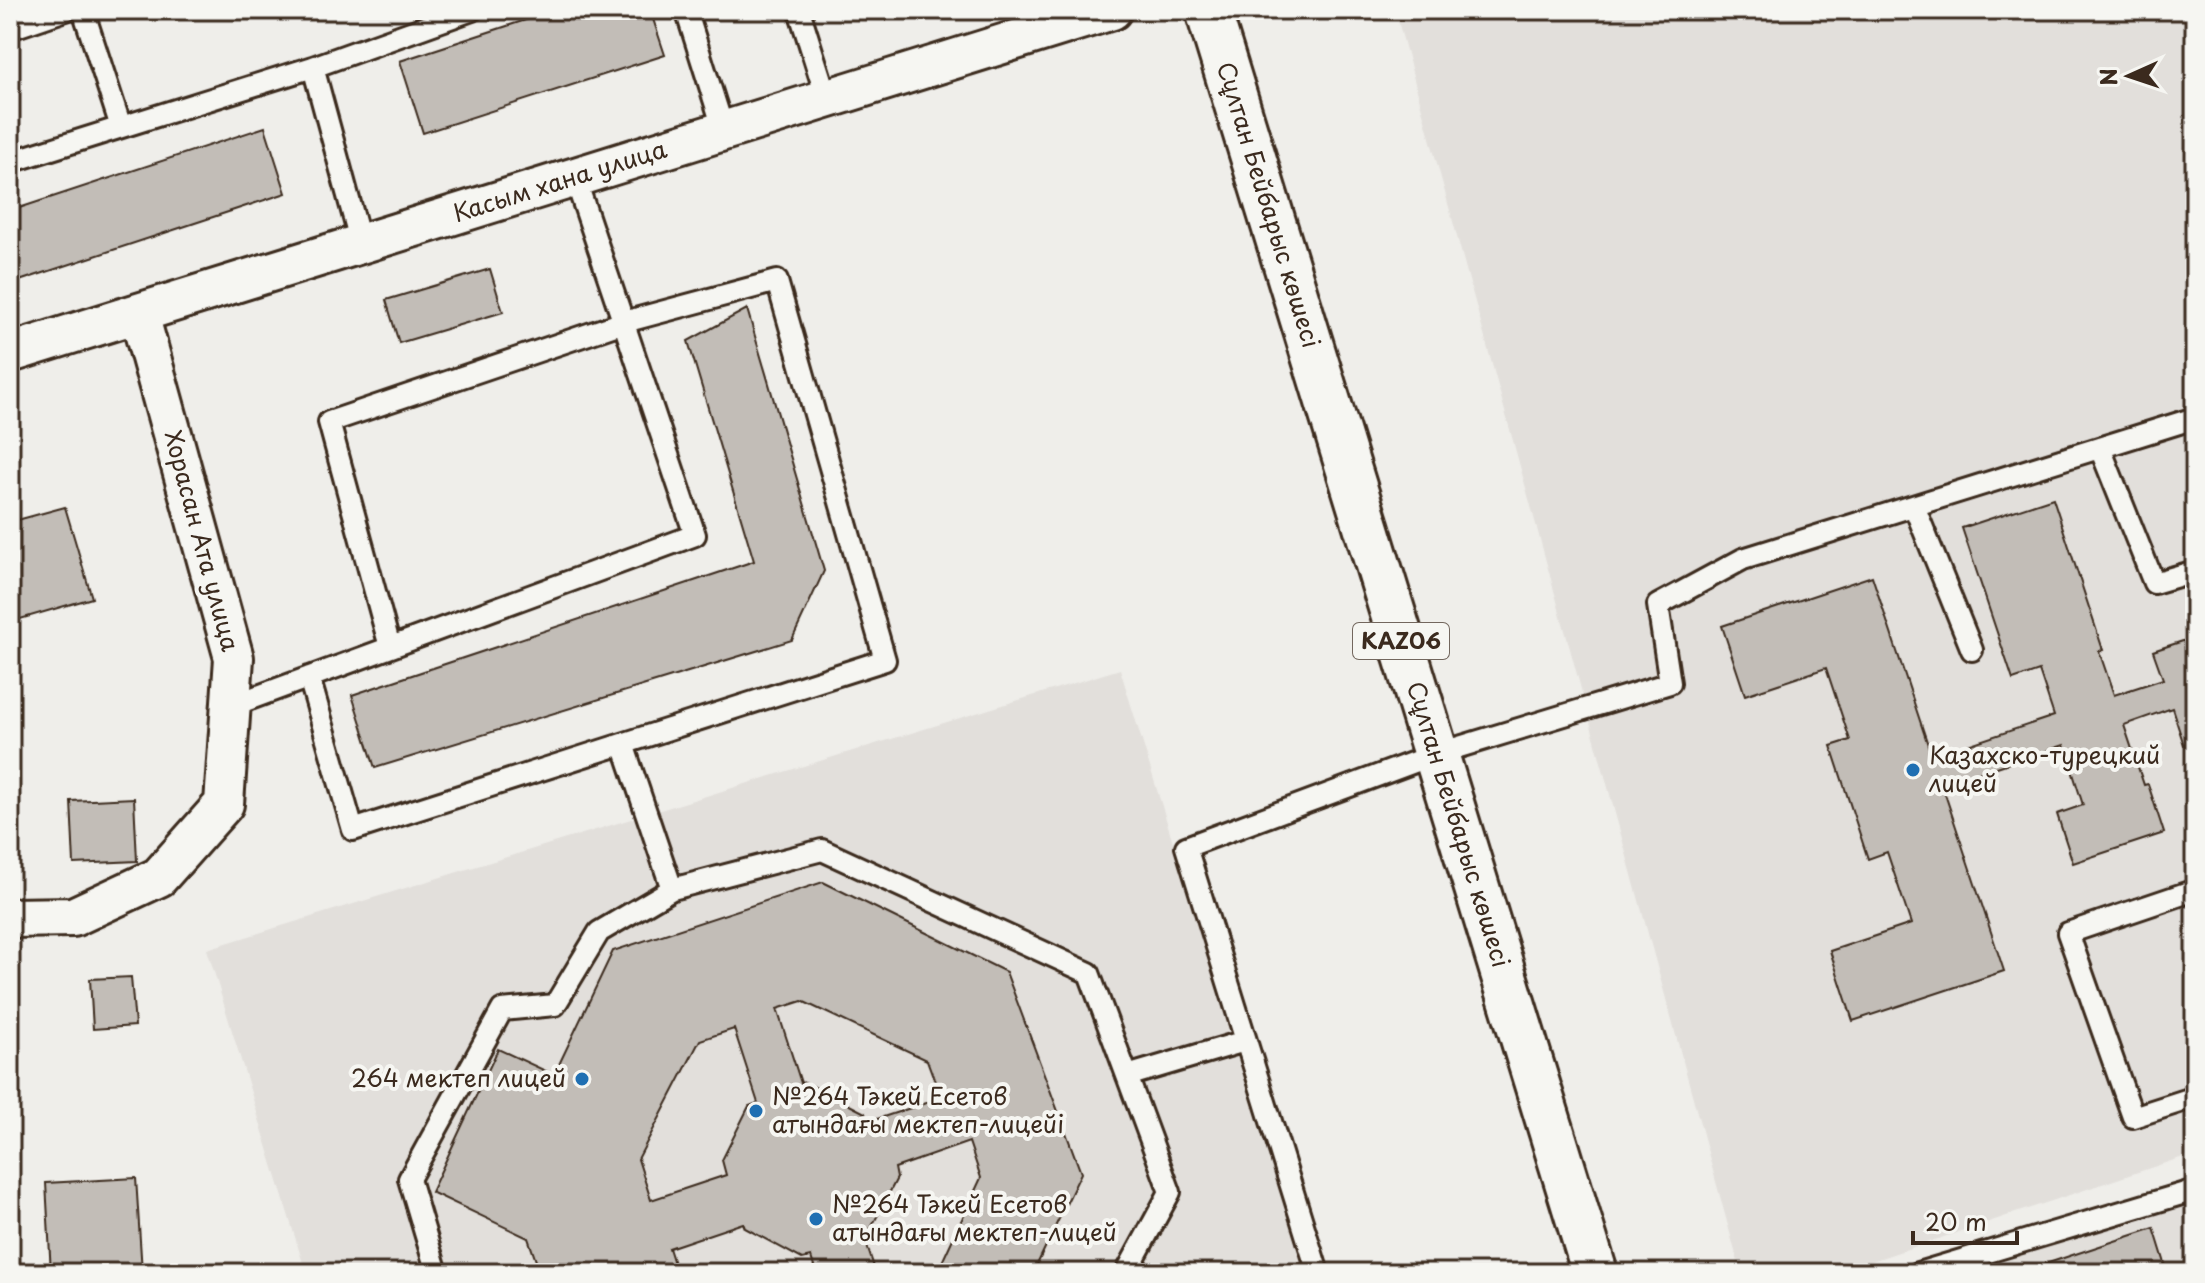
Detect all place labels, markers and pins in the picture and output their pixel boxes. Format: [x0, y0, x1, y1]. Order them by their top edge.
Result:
place label: Казахско-турецкий лицей [1928, 736, 2160, 800]
marker: Казахско-турецкий лицей [1904, 761, 1922, 779]
place label: 264 мектеп лицей [351, 1059, 566, 1095]
marker: 264 мектеп лицей [573, 1070, 591, 1088]
place label: №264 Тәкей Есетов атындағы мектеп-лицейі [772, 1077, 1064, 1141]
marker: №264 Тәкей Есетов атындағы мектеп-лицейі [747, 1102, 765, 1120]
place label: №264 Тәкей Есетов атындағы мектеп-лицей [832, 1185, 1117, 1249]
marker: №264 Тәкей Есетов атындағы мектеп-лицей [807, 1210, 825, 1228]

